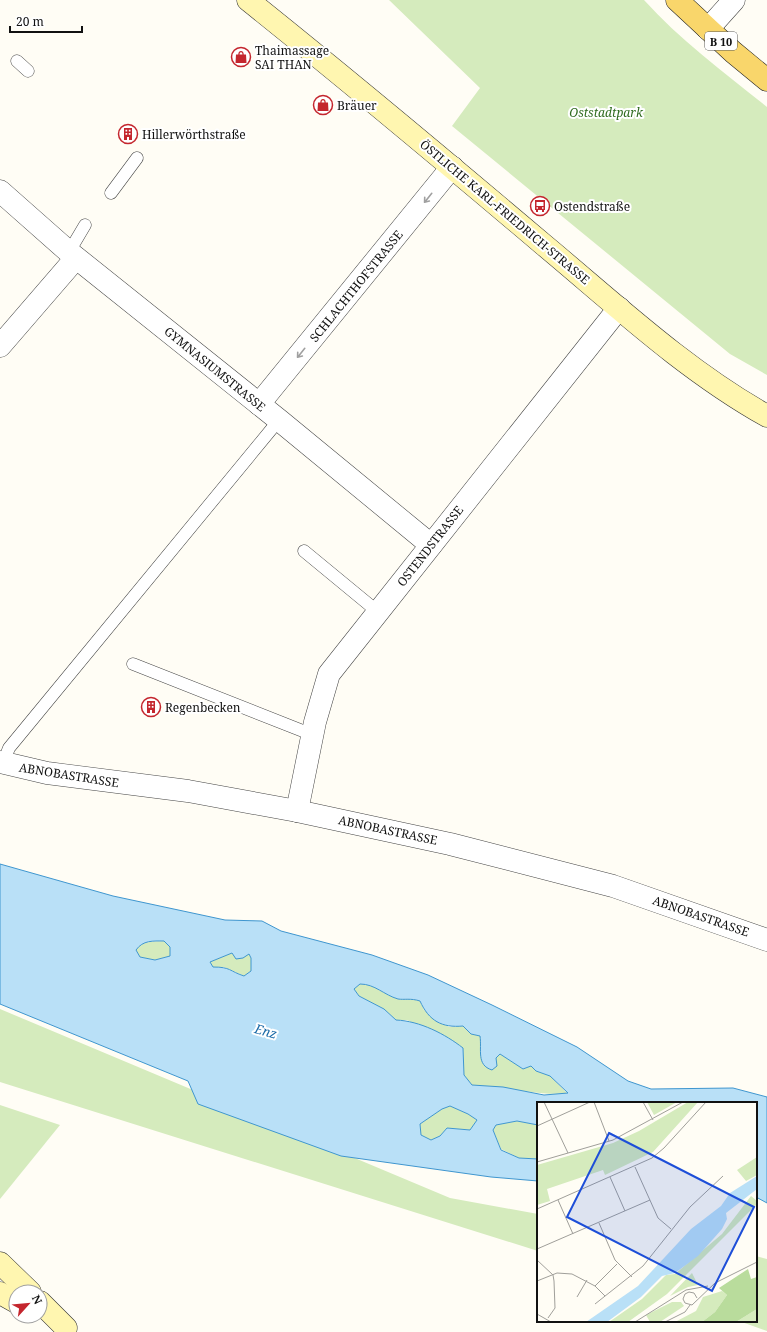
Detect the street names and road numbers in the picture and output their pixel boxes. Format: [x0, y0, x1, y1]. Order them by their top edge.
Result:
road number: B 10 [705, 32, 737, 50]
street label: ÖSTLICHE KARL-FRIEDRICH-STRASSE [416, 136, 594, 288]
street label: SCHLACHTHOFSTRASSE [306, 226, 406, 346]
street label: GYMNASIUMSTRASSE [161, 323, 269, 415]
street label: OSTENDSTRASSE [393, 502, 467, 590]
street label: ABNOBASTRASSE [18, 759, 120, 791]
street label: ABNOBASTRASSE [337, 811, 439, 849]
street label: ABNOBASTRASSE [651, 892, 751, 940]

